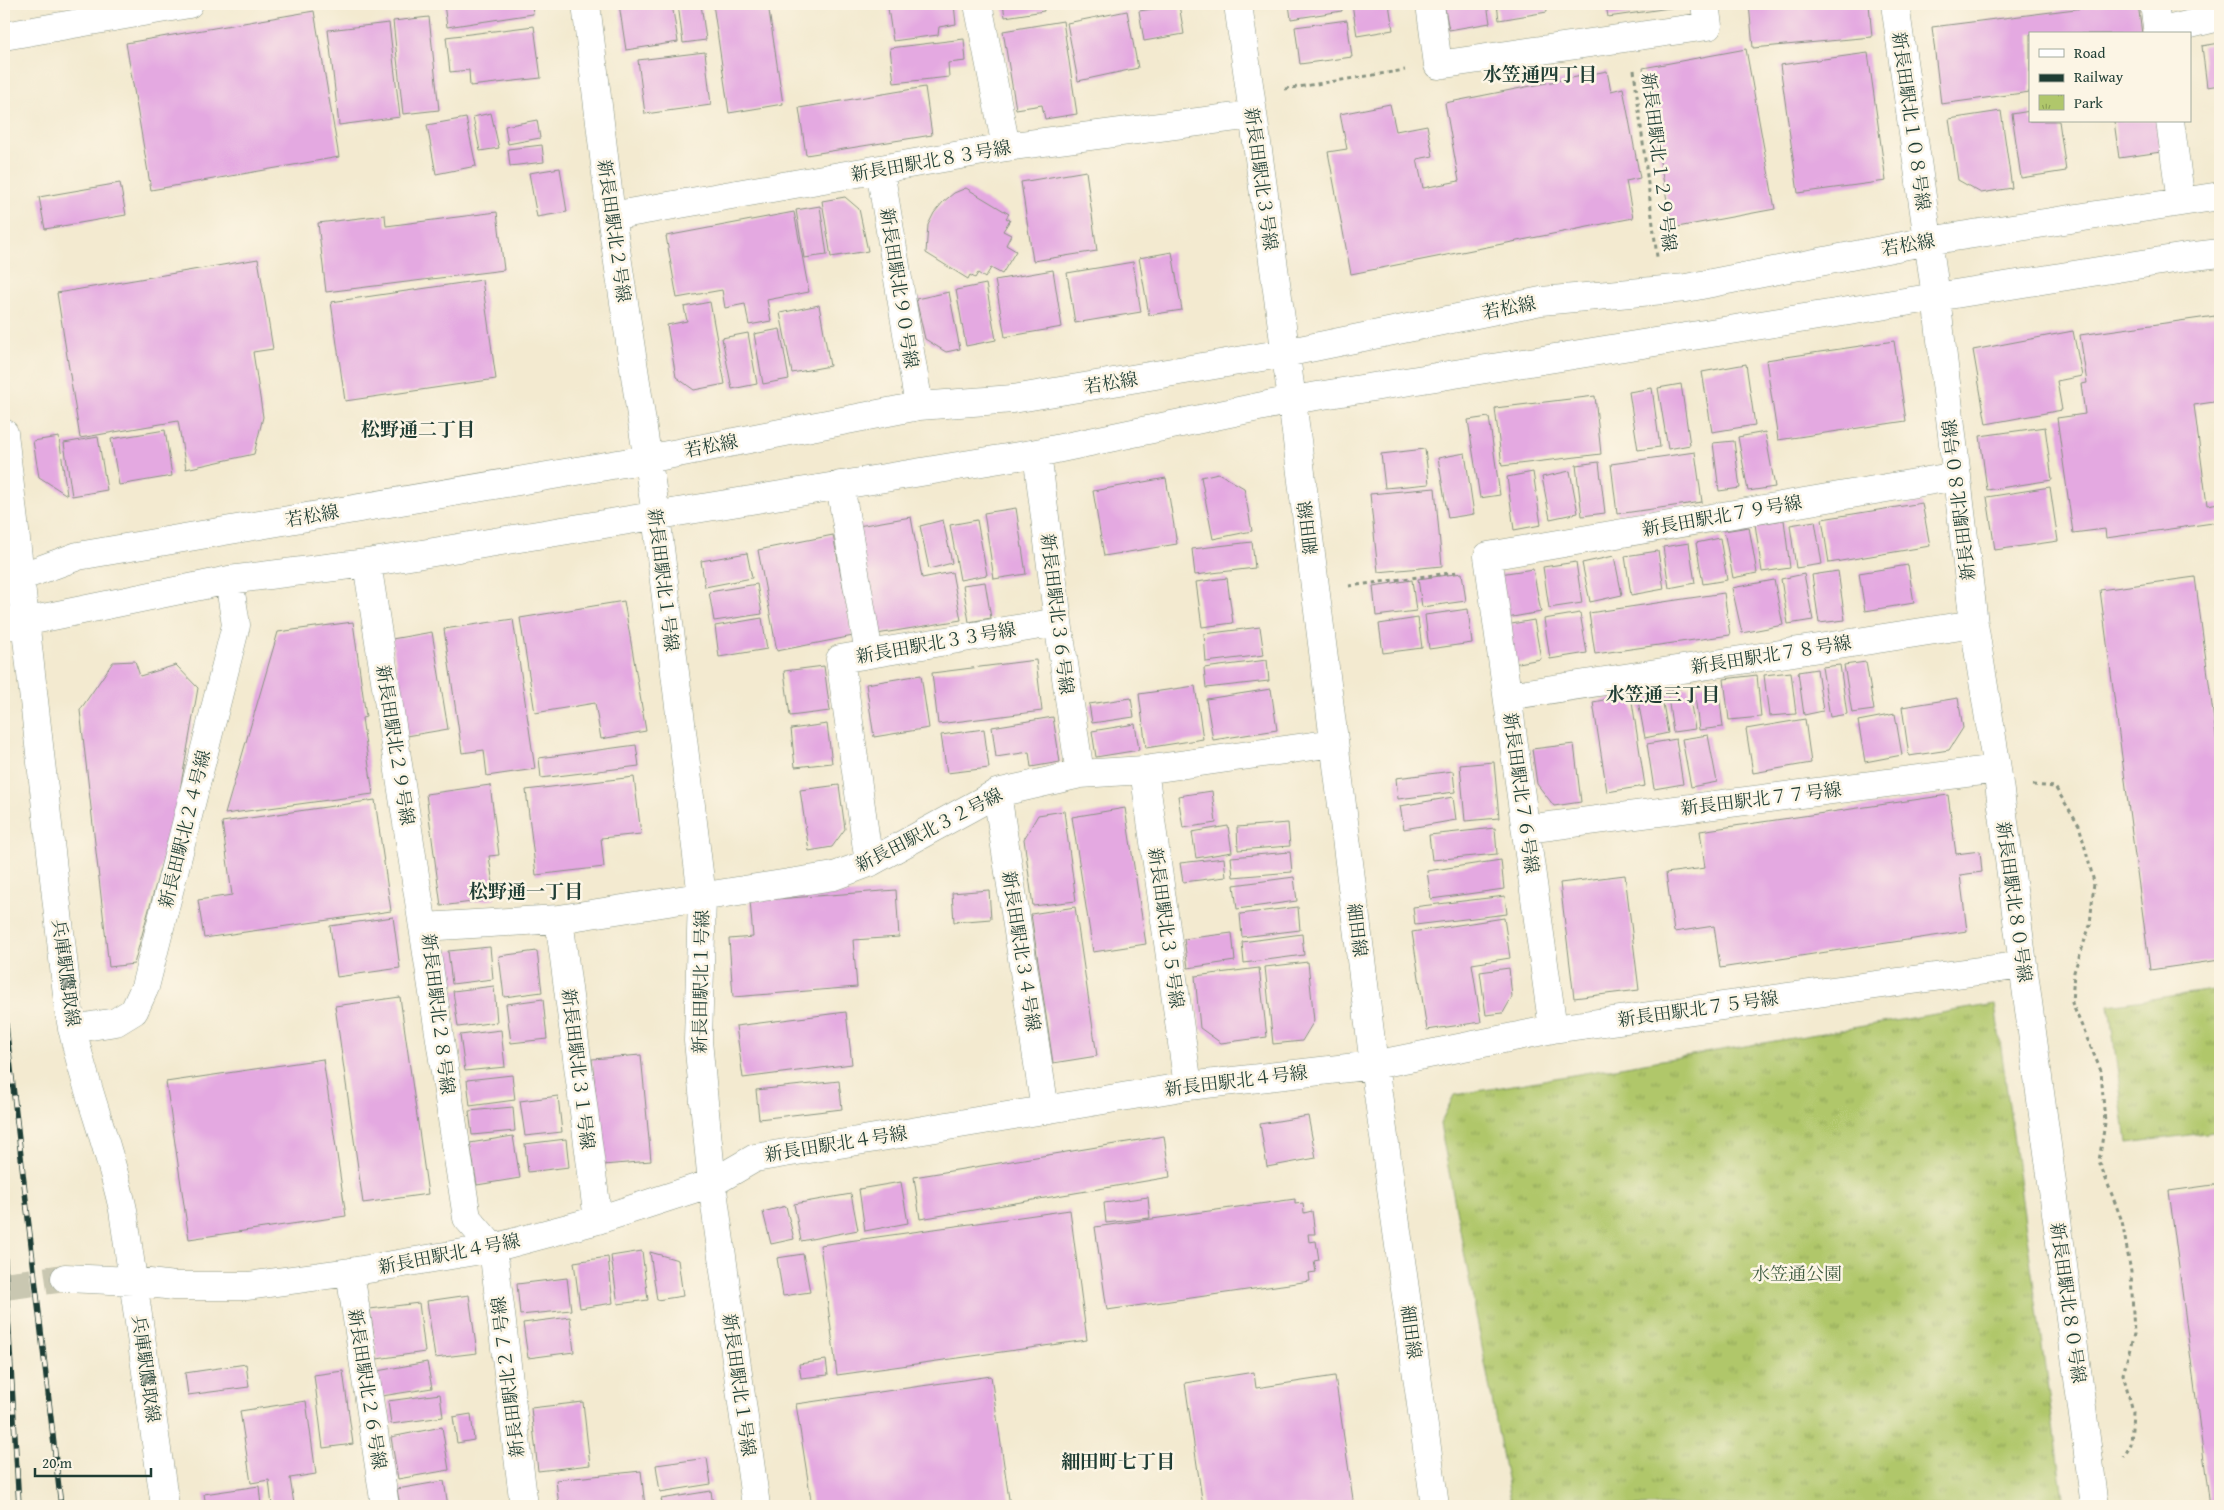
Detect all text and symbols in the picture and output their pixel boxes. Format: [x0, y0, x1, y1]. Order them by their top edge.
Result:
street label: 新長田駅北１０８号線 [1886, 30, 1937, 212]
legend [2029, 32, 2192, 122]
text: Road [2074, 42, 2105, 63]
district label: 水笠通四丁目 [1483, 60, 1597, 88]
text: Railway [2074, 66, 2124, 87]
street label: 新長田駅北１２９号線 [1635, 71, 1684, 253]
text: Park [2074, 92, 2103, 113]
street label: 新長田駅北３号線 [1238, 106, 1285, 252]
street label: 新長田駅北８３号線 [849, 133, 1013, 188]
street label: 新長田駅北２号線 [591, 158, 638, 304]
street label: 新長田駅北９０号線 [873, 206, 925, 370]
street label: 若松線 [1879, 227, 1937, 262]
street label: 若松線 [1480, 289, 1538, 326]
street label: 若松線 [1082, 365, 1140, 400]
district label: 松野通二丁目 [361, 415, 475, 443]
street label: 新長田駅北８０号線 [1935, 418, 1982, 582]
street label: 若松線 [682, 427, 740, 464]
street label: 新長田駅北７９号線 [1640, 488, 1804, 543]
street label: 若松線 [283, 498, 341, 533]
street label: 細田線 [1291, 500, 1324, 557]
street label: 新長田駅北１号線 [641, 507, 686, 653]
street label: 新長田駅北３６号線 [1034, 532, 1081, 696]
street label: 新長田駅北３３号線 [854, 615, 1018, 670]
street label: 新長田駅北７８号線 [1689, 629, 1853, 681]
street label: 新長田駅北２９号線 [369, 663, 421, 827]
district label: 水笠通三丁目 [1606, 680, 1720, 708]
street label: 新長田駅北７６号線 [1497, 711, 1546, 875]
street label: 新長田駅北２４号線 [152, 747, 217, 911]
street label: 新長田駅北７７号線 [1679, 775, 1843, 822]
street label: 新長田駅北３２号線 [850, 781, 1007, 878]
street label: 新長田駅北８０号線 [1990, 820, 2039, 984]
street label: 新長田駅北３５号線 [1142, 846, 1191, 1010]
street label: 新長田駅北３４号線 [995, 869, 1047, 1033]
district label: 松野通一丁目 [469, 877, 583, 905]
street label: 細田線 [1341, 901, 1374, 958]
street label: 新長田駅北１号線 [686, 910, 715, 1054]
street label: 兵庫駅鷹取線 [46, 918, 87, 1028]
street label: 新長田駅北２８号線 [415, 932, 462, 1096]
street label: 新長田駅北７５号線 [1616, 984, 1780, 1033]
street label: 新長田駅北３１号線 [555, 987, 602, 1151]
street label: 新長田駅北４号線 [1163, 1058, 1309, 1103]
street label: 新長田駅北４号線 [763, 1119, 909, 1168]
street label: 新長田駅北８０号線 [2044, 1221, 2093, 1385]
street label: 新長田駅北４号線 [376, 1227, 522, 1280]
park label: 水笠通公園 [1752, 1260, 1842, 1287]
street label: 新長田駅北２７号線 [484, 1295, 531, 1459]
street label: 細田線 [1394, 1303, 1429, 1361]
street label: 新長田駅北２６号線 [341, 1307, 393, 1471]
street label: 新長田駅北１号線 [716, 1312, 763, 1458]
street label: 兵庫駅鷹取線 [126, 1314, 167, 1424]
scale bar [35, 1445, 151, 1477]
district label: 細田町七丁目 [1061, 1447, 1175, 1475]
text: 20 m [42, 1452, 73, 1473]

